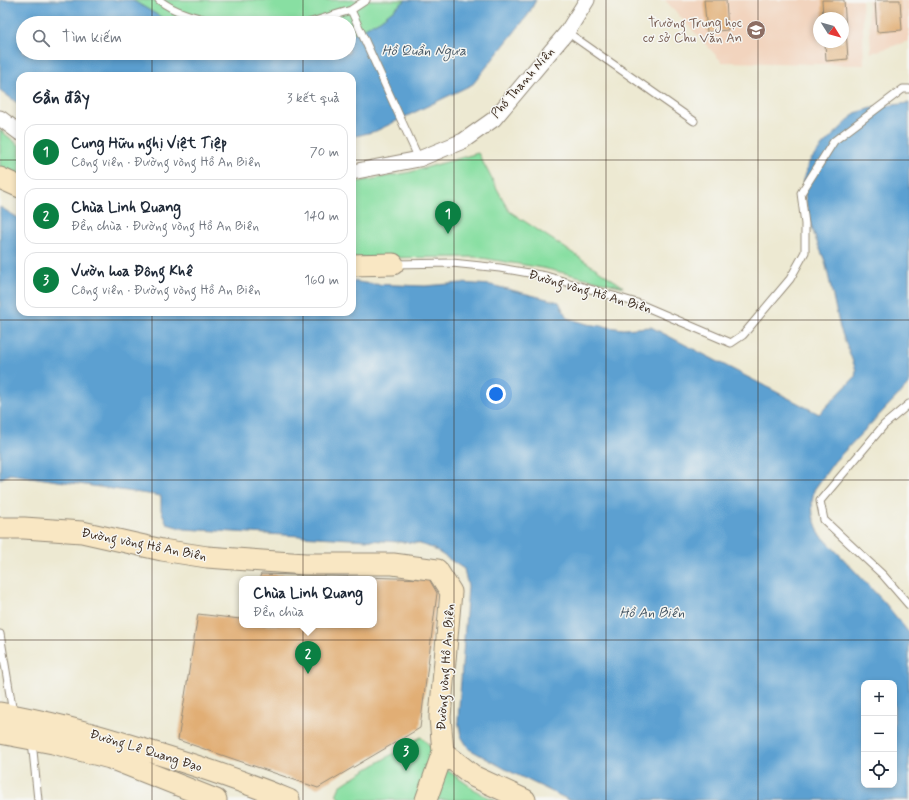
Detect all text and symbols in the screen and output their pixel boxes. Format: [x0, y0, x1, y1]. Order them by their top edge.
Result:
north arrow [813, 12, 849, 48]
place label: Trường Trung học cơ sở Chu Văn An [643, 15, 742, 47]
search box [16, 16, 356, 60]
school or university icon: Trường Trung học cơ sở Chu Văn An [745, 19, 767, 41]
icon: search [30, 27, 52, 49]
text: Tìm kiếm [62, 28, 122, 48]
water label: Hồ Quần Ngựa [382, 42, 466, 62]
street label: Phố Thanh Niên [487, 44, 559, 122]
text: Gần đây [32, 87, 90, 109]
text: 3 kết quả [287, 90, 340, 107]
text: Cung Hữu nghị Việt Tiệp [71, 134, 227, 154]
text: 1 [43, 144, 49, 161]
text: 70 m [310, 144, 339, 161]
text: Công viên · Đường vòng Hồ An Biên [71, 154, 261, 171]
text: Chùa Linh Quang [71, 198, 181, 218]
pin: 1 [435, 201, 461, 234]
text: 2 [43, 208, 49, 225]
text: 140 m [304, 208, 339, 225]
text: Đền chùa · Đường vòng Hồ An Biên [71, 218, 259, 235]
text: Vườn hoa Đông Khê [71, 262, 193, 282]
street label: Đường vòng Hồ An Biên [526, 266, 653, 320]
text: 3 [43, 272, 49, 289]
text: 160 m [304, 272, 339, 289]
text: Công viên · Đường vòng Hồ An Biên [71, 282, 261, 299]
your location [486, 384, 506, 404]
street label: Đường vòng Hồ An Biên [80, 525, 208, 567]
popup [239, 576, 377, 628]
text: Chùa Linh Quang [253, 584, 363, 604]
street label: Đường vòng Hồ An Biên [433, 603, 461, 731]
text: Đền chùa [253, 604, 304, 621]
water label: Hồ An Biên [619, 604, 685, 622]
pin: 2 [295, 641, 321, 674]
map controls [861, 680, 897, 788]
button: + [861, 680, 897, 716]
button: − [861, 716, 897, 752]
street label: Đường Lê Quang Đạo [87, 726, 205, 778]
pin: 3 [393, 738, 419, 771]
button: locate [861, 752, 897, 788]

